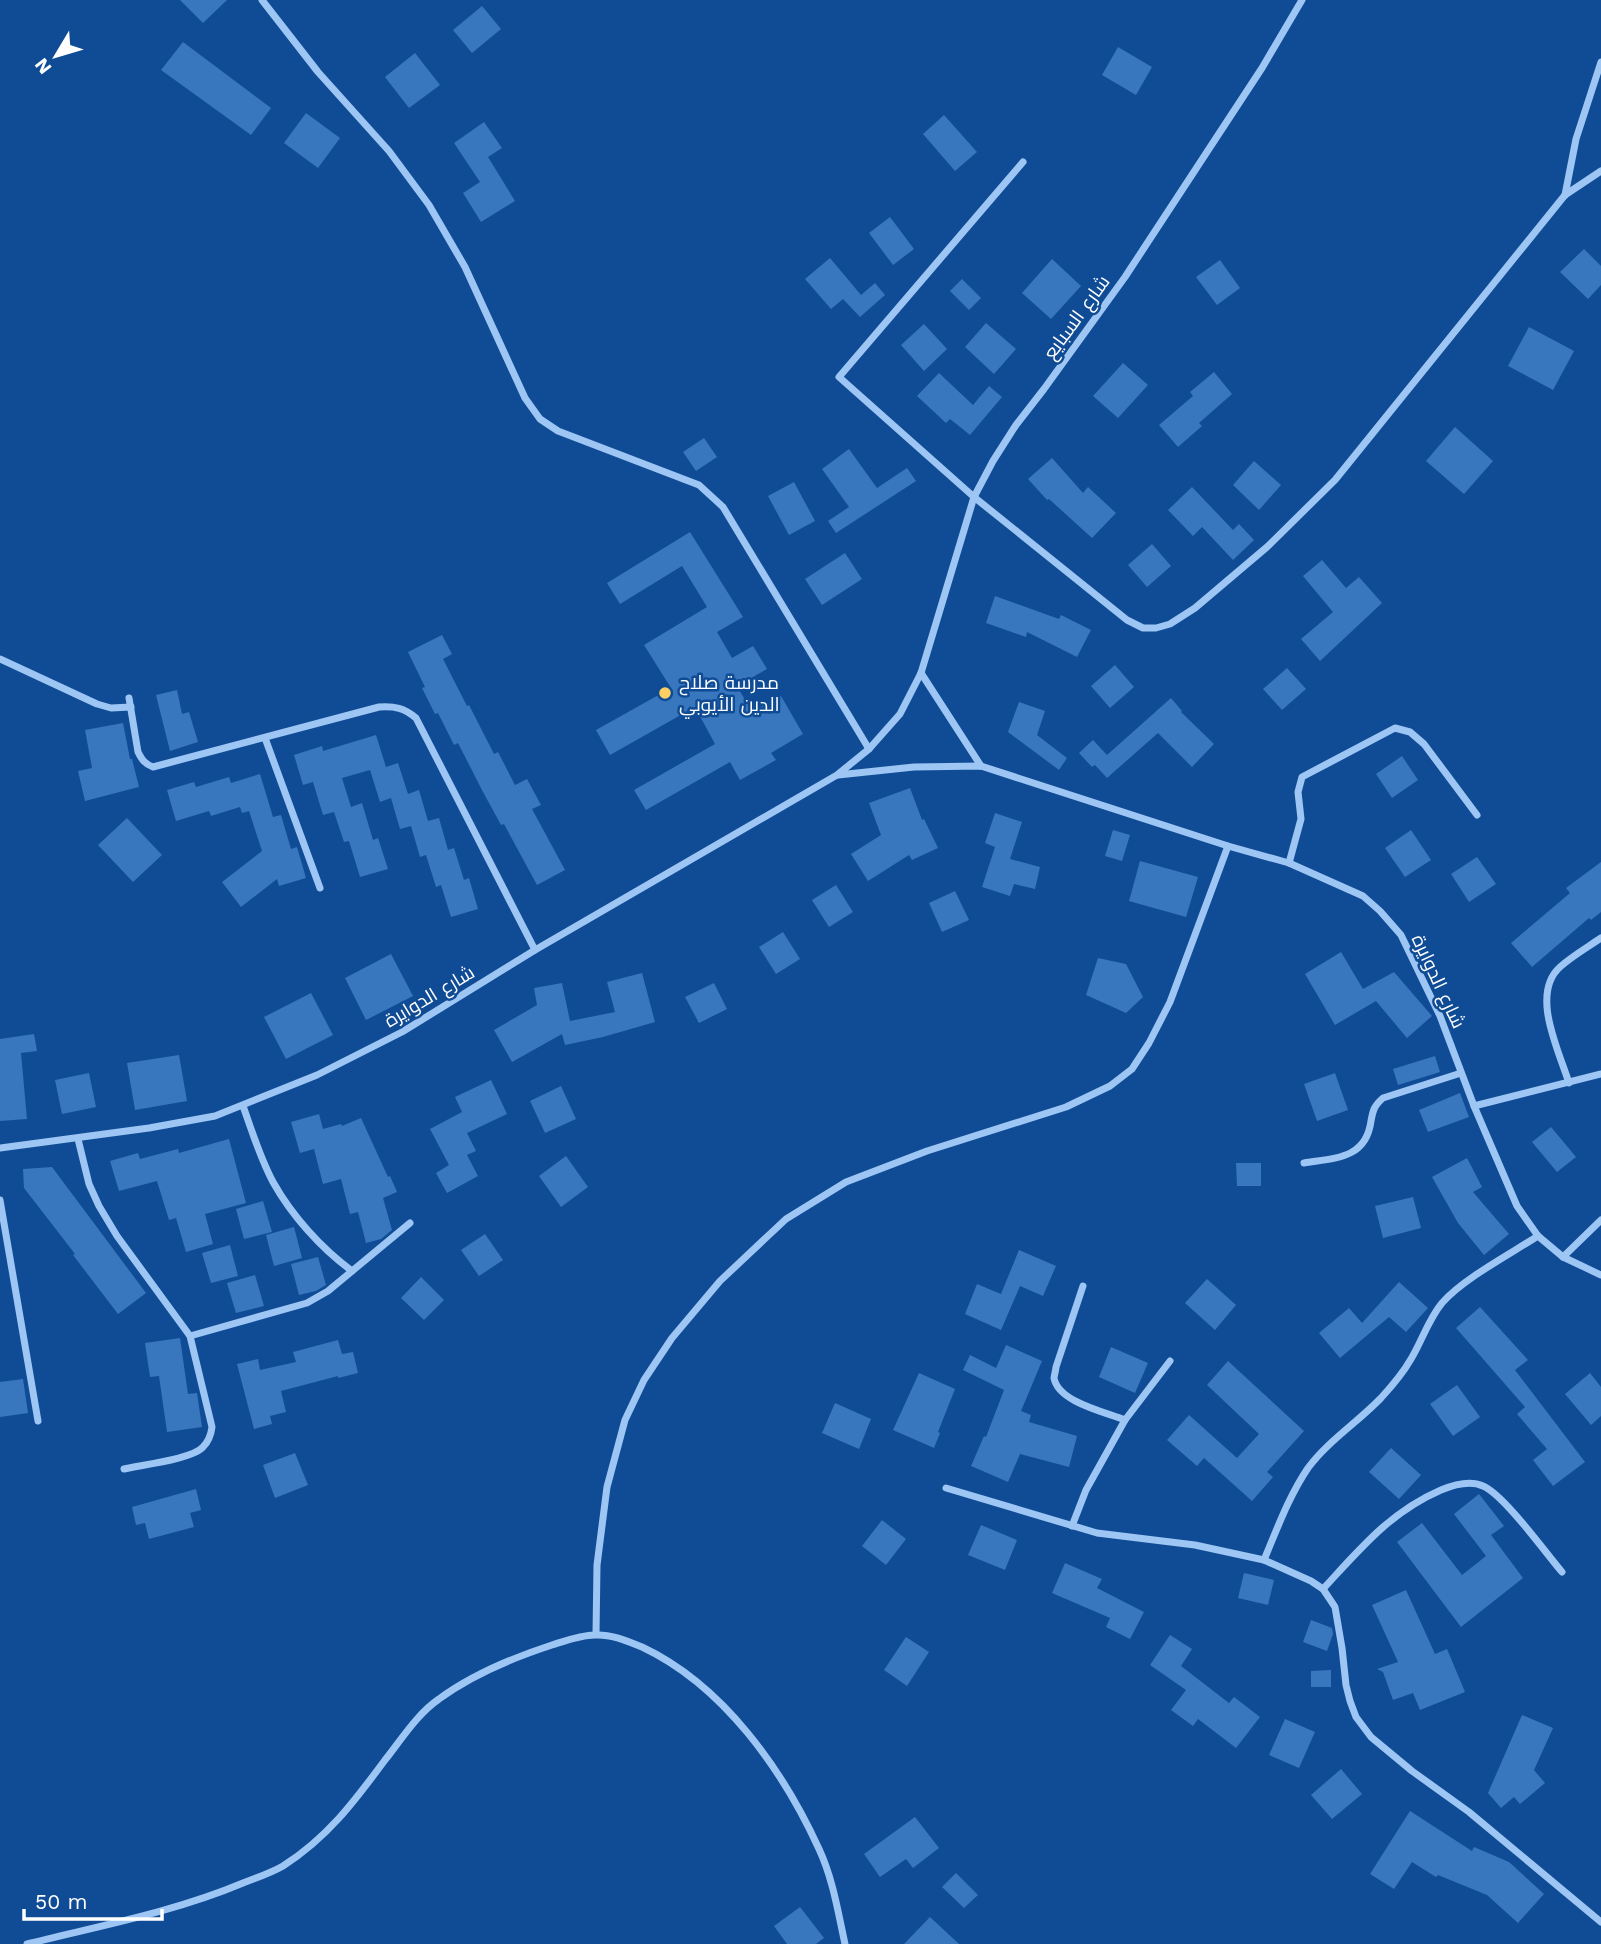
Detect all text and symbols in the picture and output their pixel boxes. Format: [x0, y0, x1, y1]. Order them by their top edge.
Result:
north arrow [21, 21, 91, 91]
text: N [30, 54, 56, 79]
street label: شارع السبايع [1038, 271, 1116, 365]
place label: مدرسة صلاح الدين الأيوبي [679, 671, 780, 719]
marker: مدرسة صلاح الدين الأيوبي [657, 685, 673, 701]
street label: شارع الدوايرة [1405, 931, 1470, 1033]
street label: شارع الدوايرة [380, 961, 480, 1034]
scale bar [24, 1878, 163, 1922]
text: 50 m [35, 1889, 87, 1914]

